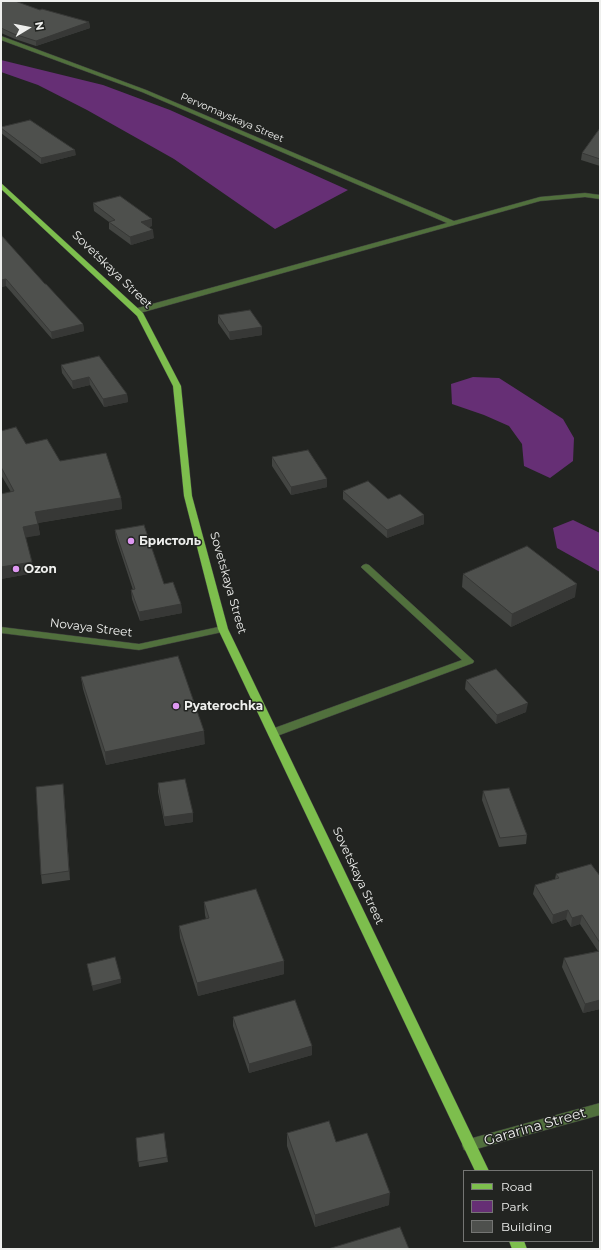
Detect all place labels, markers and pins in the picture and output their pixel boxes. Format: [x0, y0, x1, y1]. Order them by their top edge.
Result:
place label: Бристоль [139, 534, 201, 548]
marker: Бристоль [126, 536, 136, 546]
place label: Ozon [24, 562, 57, 576]
marker: Ozon [11, 564, 21, 574]
place label: Pyaterochka [184, 699, 263, 713]
marker: Pyaterochka [171, 701, 181, 711]

